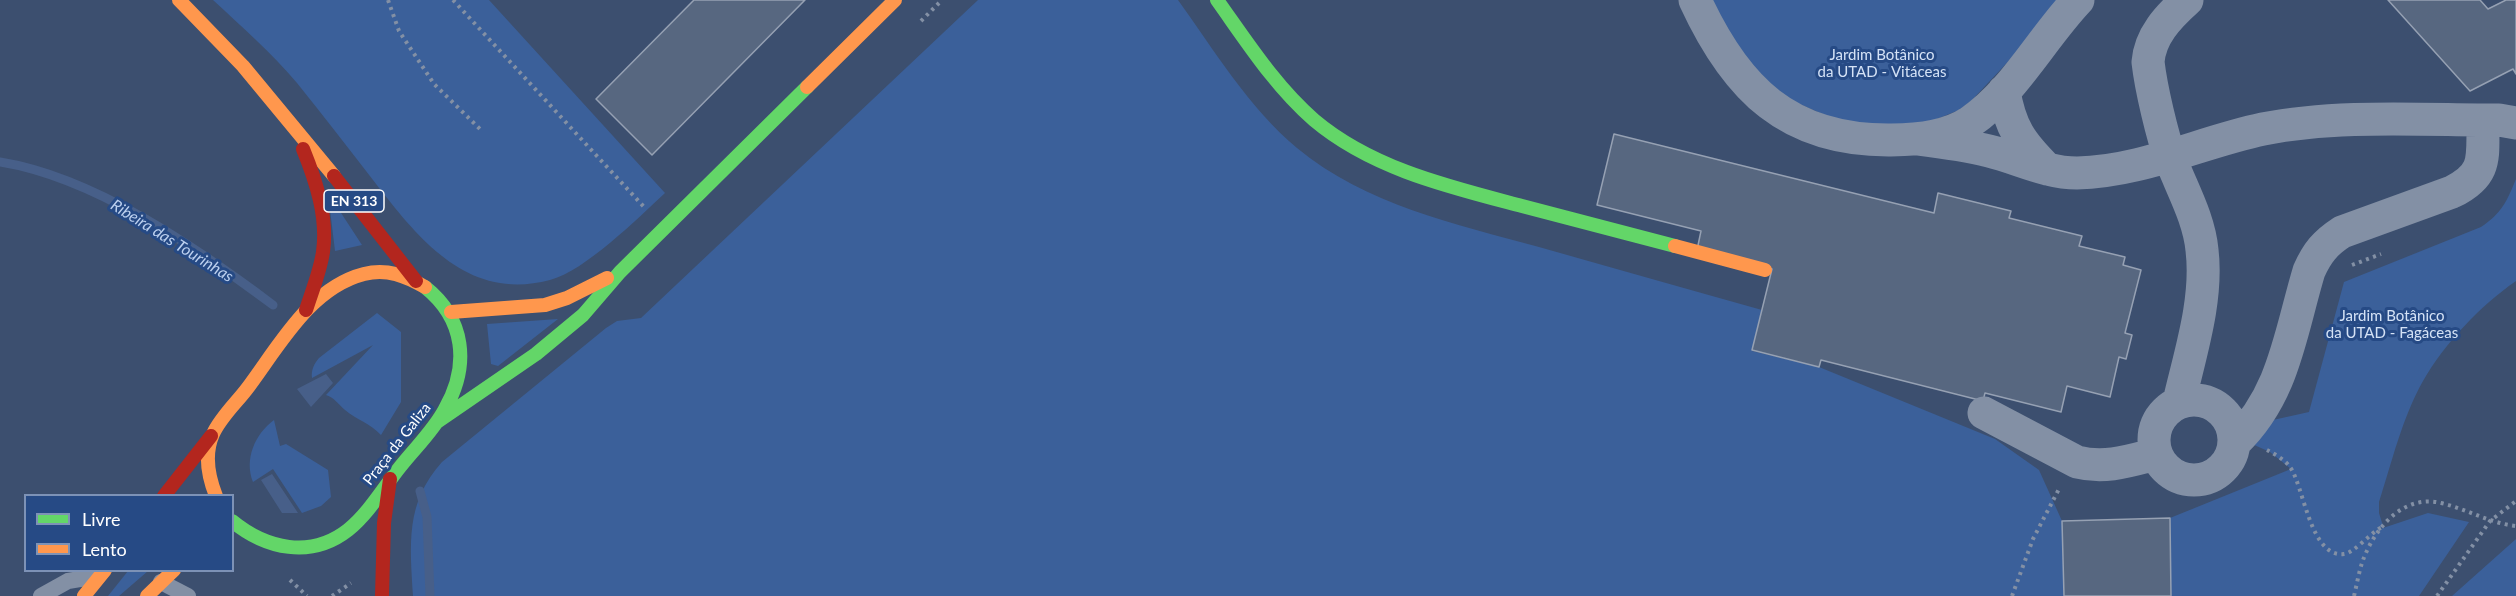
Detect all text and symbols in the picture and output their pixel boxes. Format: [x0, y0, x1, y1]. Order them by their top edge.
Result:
park label: Jardim Botânico da UTAD - Vitáceas [1818, 46, 1946, 81]
road number: EN 313 [324, 190, 384, 212]
water label: Ribeira das Tourinhas [107, 196, 237, 286]
park label: Jardim Botânico da UTAD - Fagáceas [2326, 307, 2458, 342]
street label: Praça da Galiza [359, 399, 435, 489]
legend [24, 494, 234, 572]
text: Livre [82, 508, 121, 530]
text: Lento [82, 538, 127, 560]

